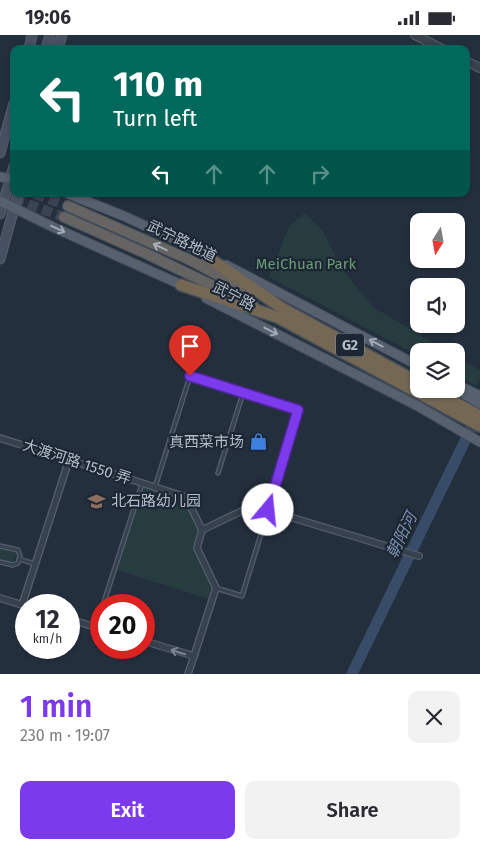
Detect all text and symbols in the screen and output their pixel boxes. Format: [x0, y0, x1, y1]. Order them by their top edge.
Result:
text: 19:06 [25, 6, 71, 29]
text: 110 m [113, 63, 203, 105]
icon: left [30, 65, 95, 130]
text: Turn left [113, 105, 197, 132]
icon: left [147, 160, 175, 188]
icon: ahead [200, 160, 228, 188]
icon: ahead [253, 160, 281, 188]
icon: right [306, 160, 334, 188]
north arrow [410, 213, 465, 267]
map controls [410, 213, 465, 398]
street label: 武宁路地道 [144, 216, 220, 266]
one-way arrow [50, 224, 65, 234]
one-way arrow [153, 242, 168, 251]
park label: MeiChuan Park [256, 255, 356, 273]
street label: 武宁路 [210, 278, 258, 314]
button: sound [410, 278, 465, 333]
pin [169, 325, 211, 376]
one-way arrow [263, 327, 278, 336]
icon: arrive [176, 332, 204, 360]
road number: G2 [336, 333, 364, 357]
one-way arrow [368, 338, 383, 348]
button: layers [410, 343, 465, 398]
shop icon: 真西菜市场 [248, 432, 268, 452]
place label: 真西菜市场 [169, 433, 244, 451]
street label: 大渡河路 1550 弄 [21, 436, 133, 488]
position arrow [241, 483, 293, 535]
school or university icon: 北石路幼儿园 [87, 491, 107, 511]
place label: 北石路幼儿园 [111, 492, 201, 510]
water label: 朝阳河 [382, 507, 422, 561]
speed limit sign: 20 [90, 594, 155, 659]
text: 12 [35, 605, 60, 635]
text: km/h [33, 632, 62, 646]
one-way arrow [170, 646, 186, 656]
text: 1 min [20, 689, 92, 725]
button: close [408, 691, 460, 743]
text: 230 m · 19:07 [20, 726, 110, 745]
button: Exit [20, 781, 235, 839]
button: Share [245, 781, 460, 839]

